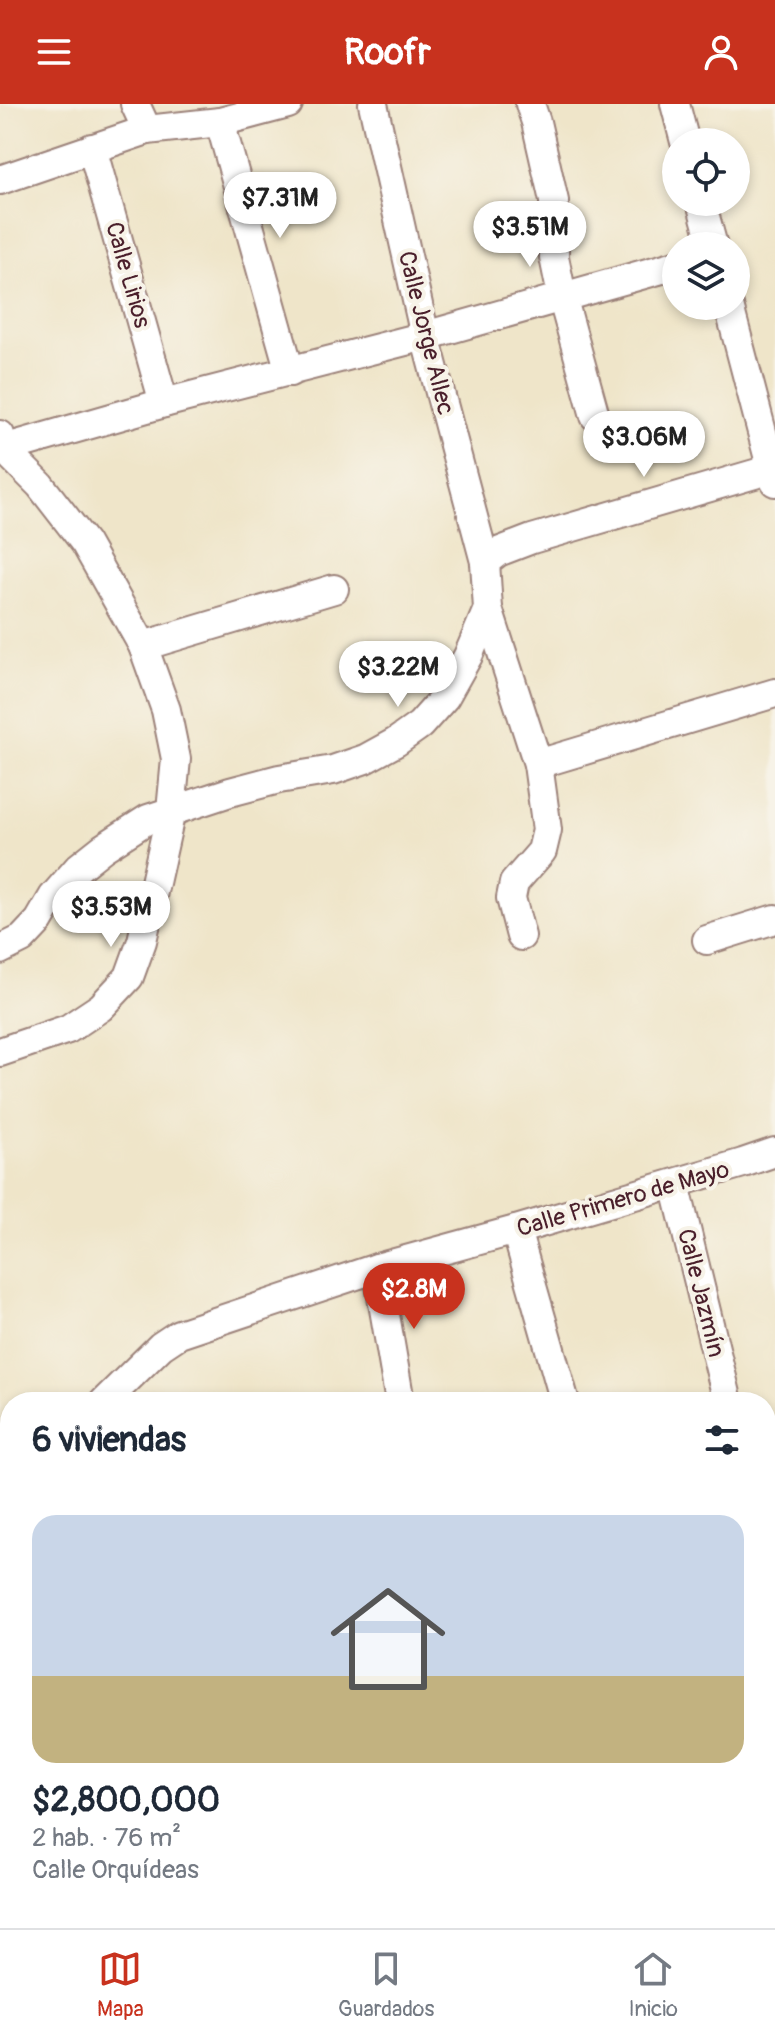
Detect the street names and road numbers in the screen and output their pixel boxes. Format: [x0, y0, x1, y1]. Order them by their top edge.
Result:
street label: Calle Lirios [99, 219, 157, 331]
street label: Calle Jorge Allec [392, 248, 460, 418]
street label: Calle Primero de Mayo [514, 1155, 733, 1243]
street label: Calle Jazmín [671, 1226, 731, 1360]

